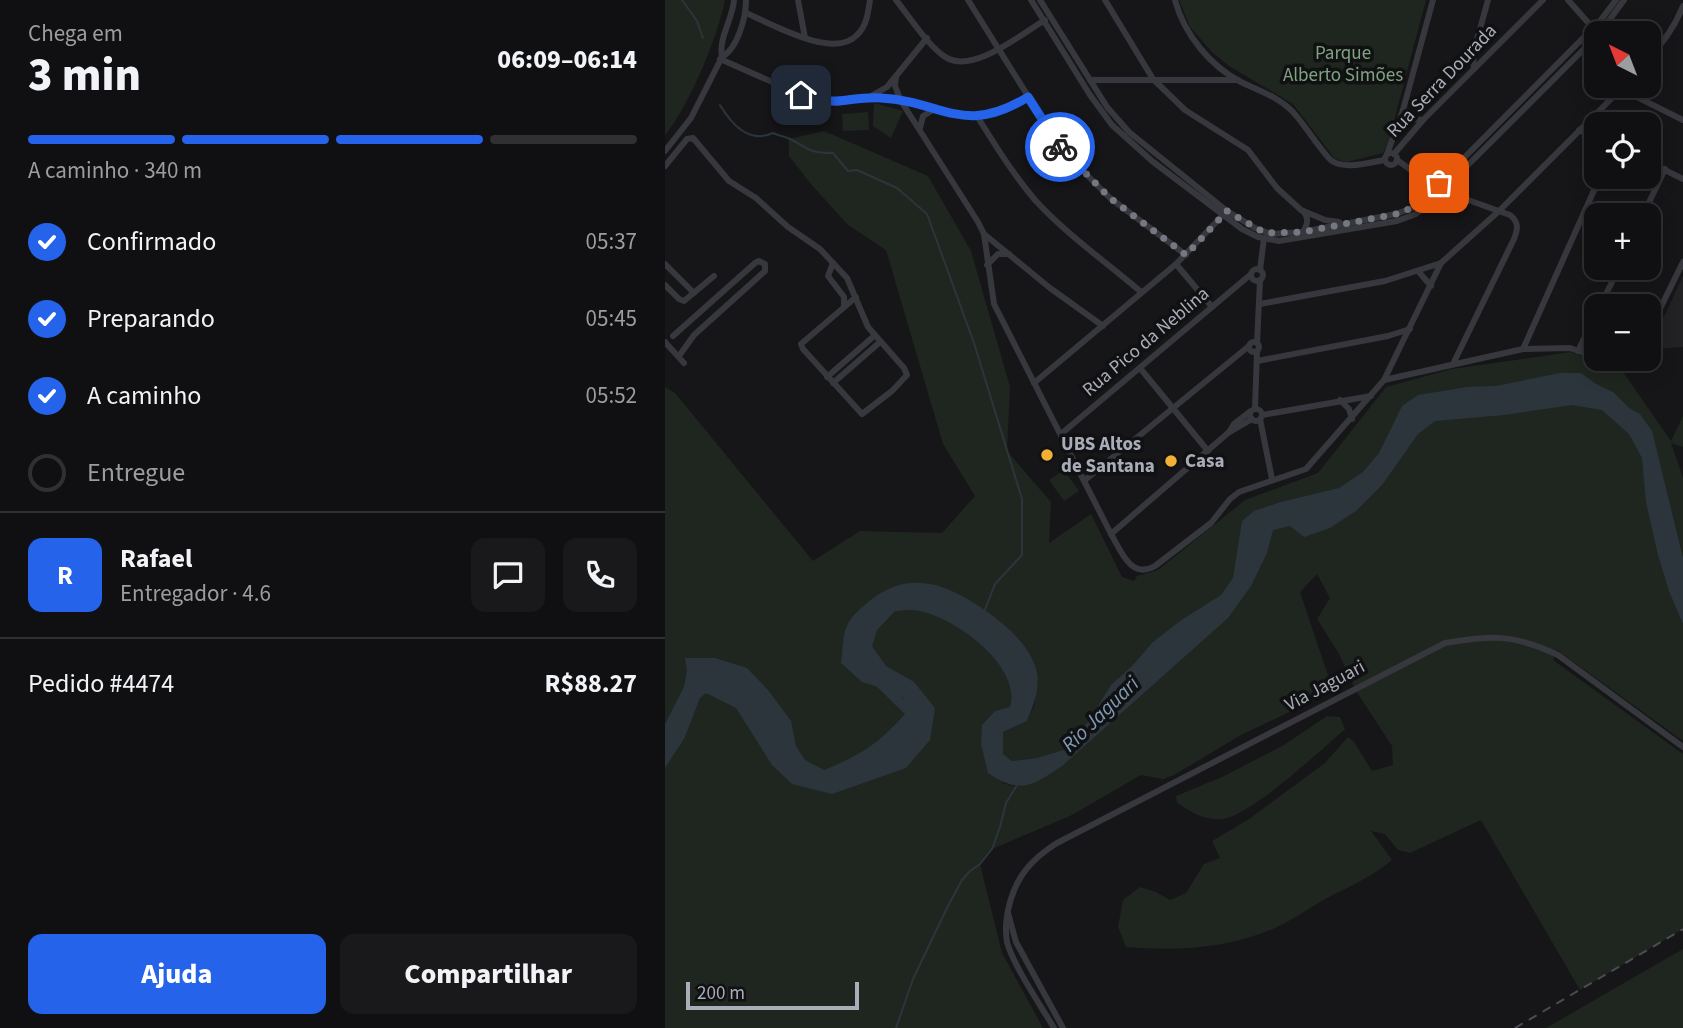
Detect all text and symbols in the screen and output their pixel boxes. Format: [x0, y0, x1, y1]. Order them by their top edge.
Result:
text: Chega em [28, 17, 123, 50]
street label: Rua Serra Dourada [1381, 18, 1503, 144]
north arrow [1584, 21, 1661, 98]
map controls [1584, 21, 1661, 371]
park label: Parque Alberto Simões [1283, 40, 1403, 89]
text: 06:09–06:14 [497, 41, 637, 78]
text: 3 min [28, 43, 141, 108]
pin [771, 65, 831, 125]
icon: home [782, 76, 820, 114]
courier [1025, 112, 1095, 182]
button: locate [1584, 112, 1661, 189]
icon: bike [1041, 128, 1079, 166]
pin [1409, 153, 1469, 213]
text: A caminho · 340 m [28, 154, 202, 187]
icon: bag [1420, 164, 1458, 202]
button: + [1584, 203, 1661, 280]
icon: check [28, 223, 66, 261]
text: Confirmado [87, 223, 216, 260]
text: 05:37 [586, 225, 637, 258]
street label: Rua Pico da Neblina [1077, 281, 1215, 403]
button: − [1584, 294, 1661, 371]
icon: check [28, 300, 66, 338]
text: Preparando [87, 300, 215, 337]
text: 05:45 [586, 302, 637, 335]
icon: check [28, 377, 66, 415]
text: A caminho [87, 377, 201, 414]
text: 05:52 [586, 379, 637, 412]
place label: UBS Altos de Santana [1061, 431, 1155, 480]
marker: UBS Altos de Santana [1039, 447, 1055, 463]
place label: Casa [1185, 448, 1225, 475]
marker: Casa [1163, 453, 1179, 469]
text: Entregue [87, 454, 185, 491]
button: chat [471, 538, 545, 612]
button: phone [563, 538, 637, 612]
text: Rafael [120, 540, 192, 577]
text: R [57, 557, 73, 594]
text: Entregador · 4.6 [120, 577, 271, 610]
street label: Via Jaguari [1280, 654, 1370, 718]
text: Pedido #4474 [28, 665, 174, 702]
text: R$88.27 [545, 665, 637, 702]
water label: Rio Jaguari [1054, 668, 1146, 759]
button: Ajuda [28, 934, 326, 1014]
button: Compartilhar [340, 934, 637, 1014]
scale bar [686, 979, 859, 1011]
text: 200 m [697, 980, 745, 1007]

